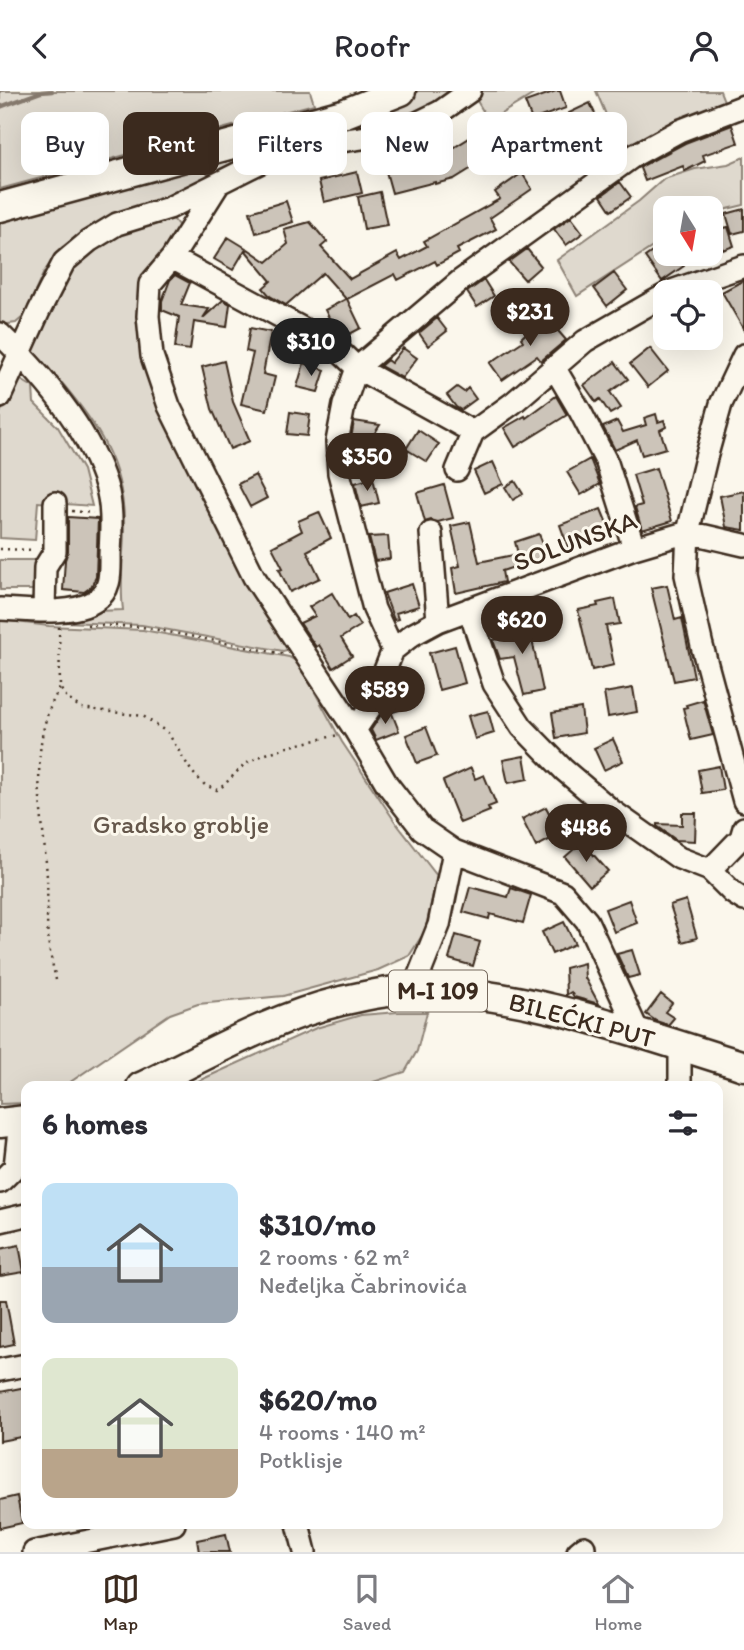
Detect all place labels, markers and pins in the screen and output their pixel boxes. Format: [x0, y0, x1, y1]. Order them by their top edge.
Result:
pin: $231 [489, 289, 571, 348]
pin: $310 [270, 319, 352, 378]
pin: $350 [326, 433, 408, 493]
pin: $620 [481, 596, 563, 656]
pin: $589 [344, 667, 426, 726]
pin: $486 [545, 805, 627, 864]

